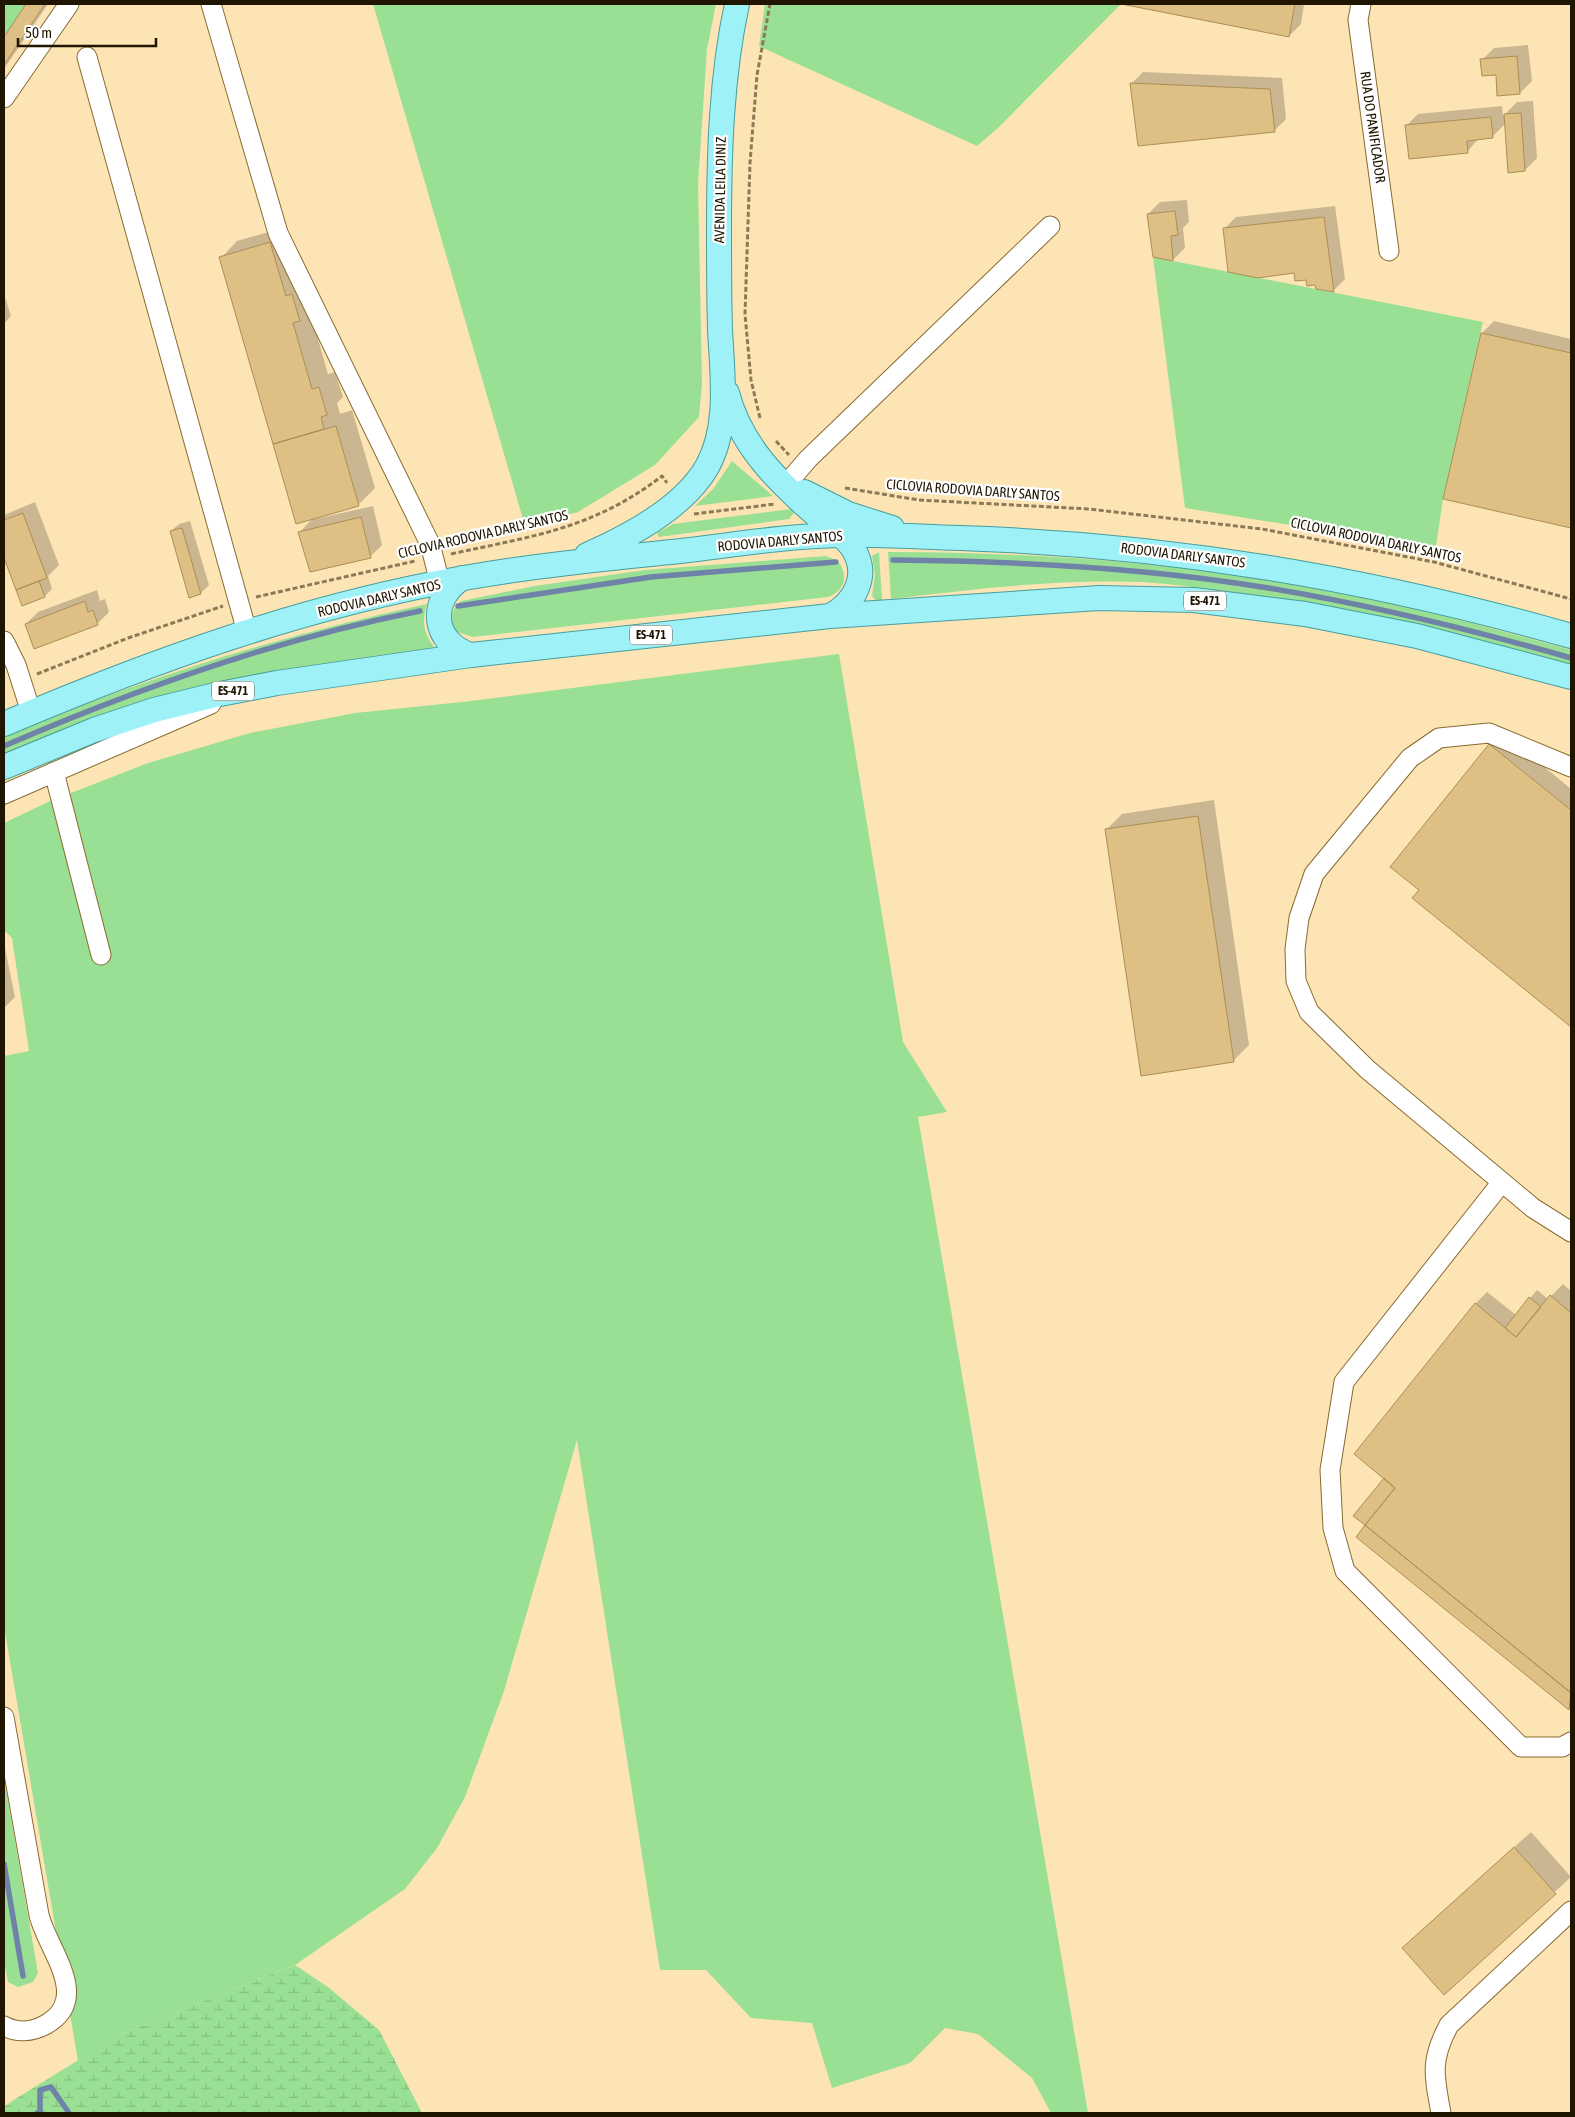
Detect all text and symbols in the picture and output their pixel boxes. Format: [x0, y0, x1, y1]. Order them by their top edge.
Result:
scale bar [18, 15, 155, 47]
text: 50 m [25, 24, 52, 41]
street label: RUA DO PANIFICADOR [1357, 70, 1389, 184]
street label: AVENIDA LEILA DINIZ [711, 137, 729, 243]
street label: CICLOVIA RODOVIA DARLY SANTOS [886, 476, 1060, 504]
street label: CICLOVIA RODOVIA DARLY SANTOS [396, 507, 570, 561]
street label: CICLOVIA RODOVIA DARLY SANTOS [1289, 514, 1463, 566]
street label: RODOVIA DARLY SANTOS [717, 528, 843, 554]
street label: RODOVIA DARLY SANTOS [1120, 539, 1246, 571]
street label: RODOVIA DARLY SANTOS [316, 576, 442, 620]
road number: ES-471 [1184, 592, 1226, 610]
road number: ES-471 [630, 626, 672, 644]
road number: ES-471 [212, 681, 254, 700]

